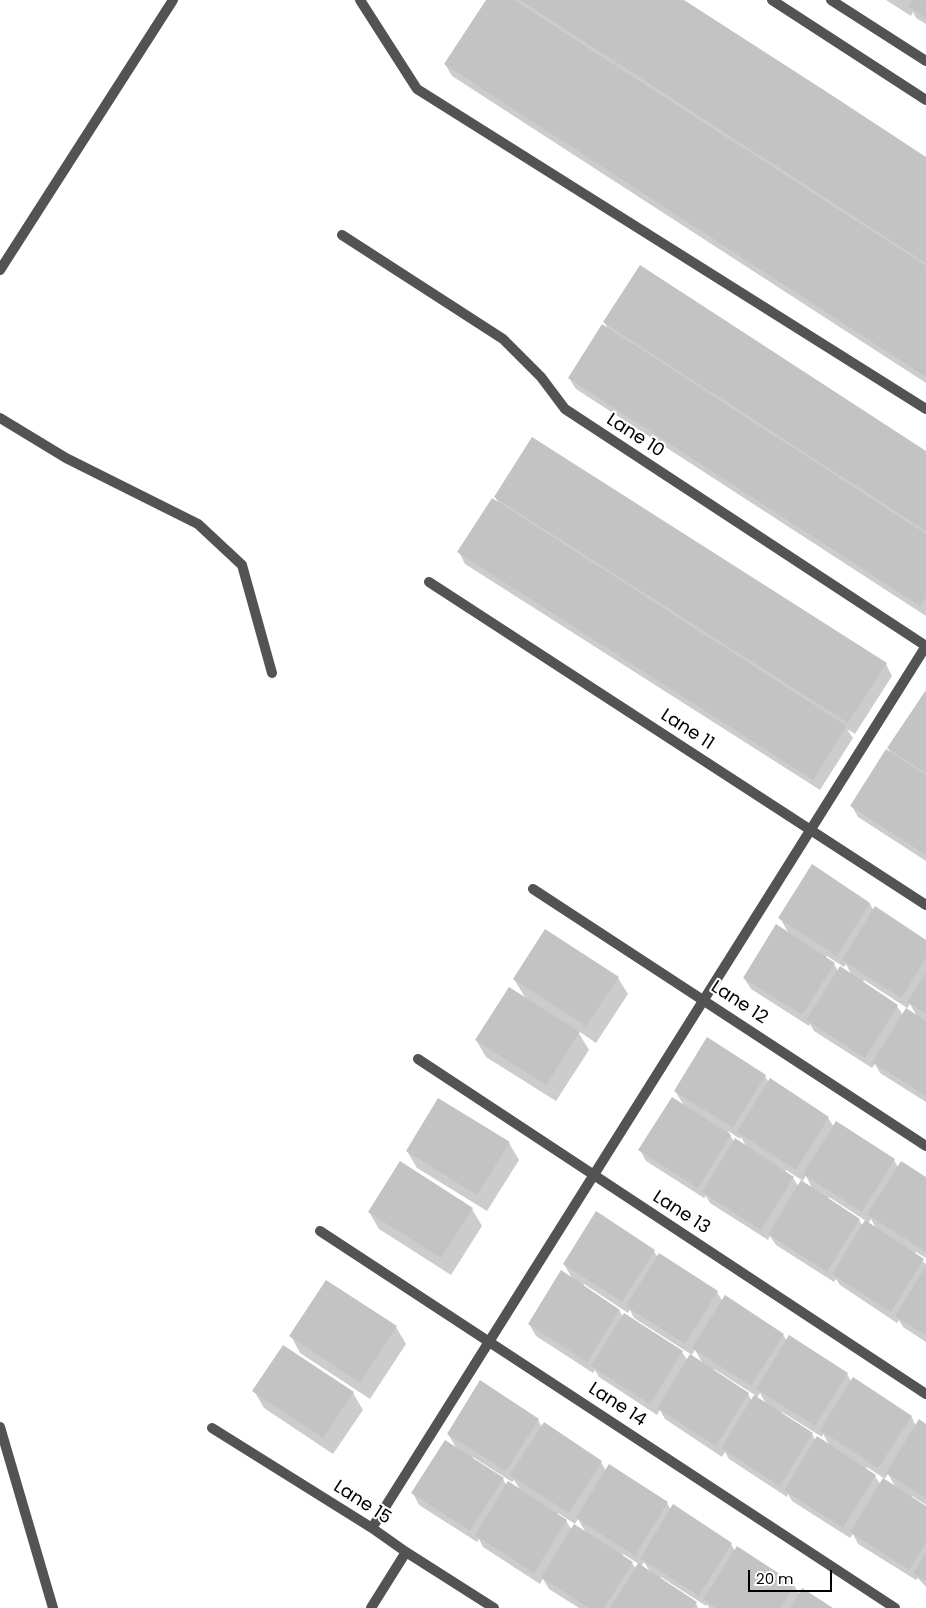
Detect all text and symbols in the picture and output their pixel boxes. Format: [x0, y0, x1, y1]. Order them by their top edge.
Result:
street label: Lane 10 [602, 409, 668, 463]
street label: Lane 11 [656, 705, 718, 755]
street label: Lane 12 [706, 977, 772, 1029]
street label: Lane 13 [648, 1187, 714, 1239]
street label: Lane 14 [584, 1378, 650, 1432]
street label: Lane 15 [329, 1476, 395, 1530]
scale bar [751, 1560, 835, 1592]
text: 20 m [756, 1568, 794, 1589]

